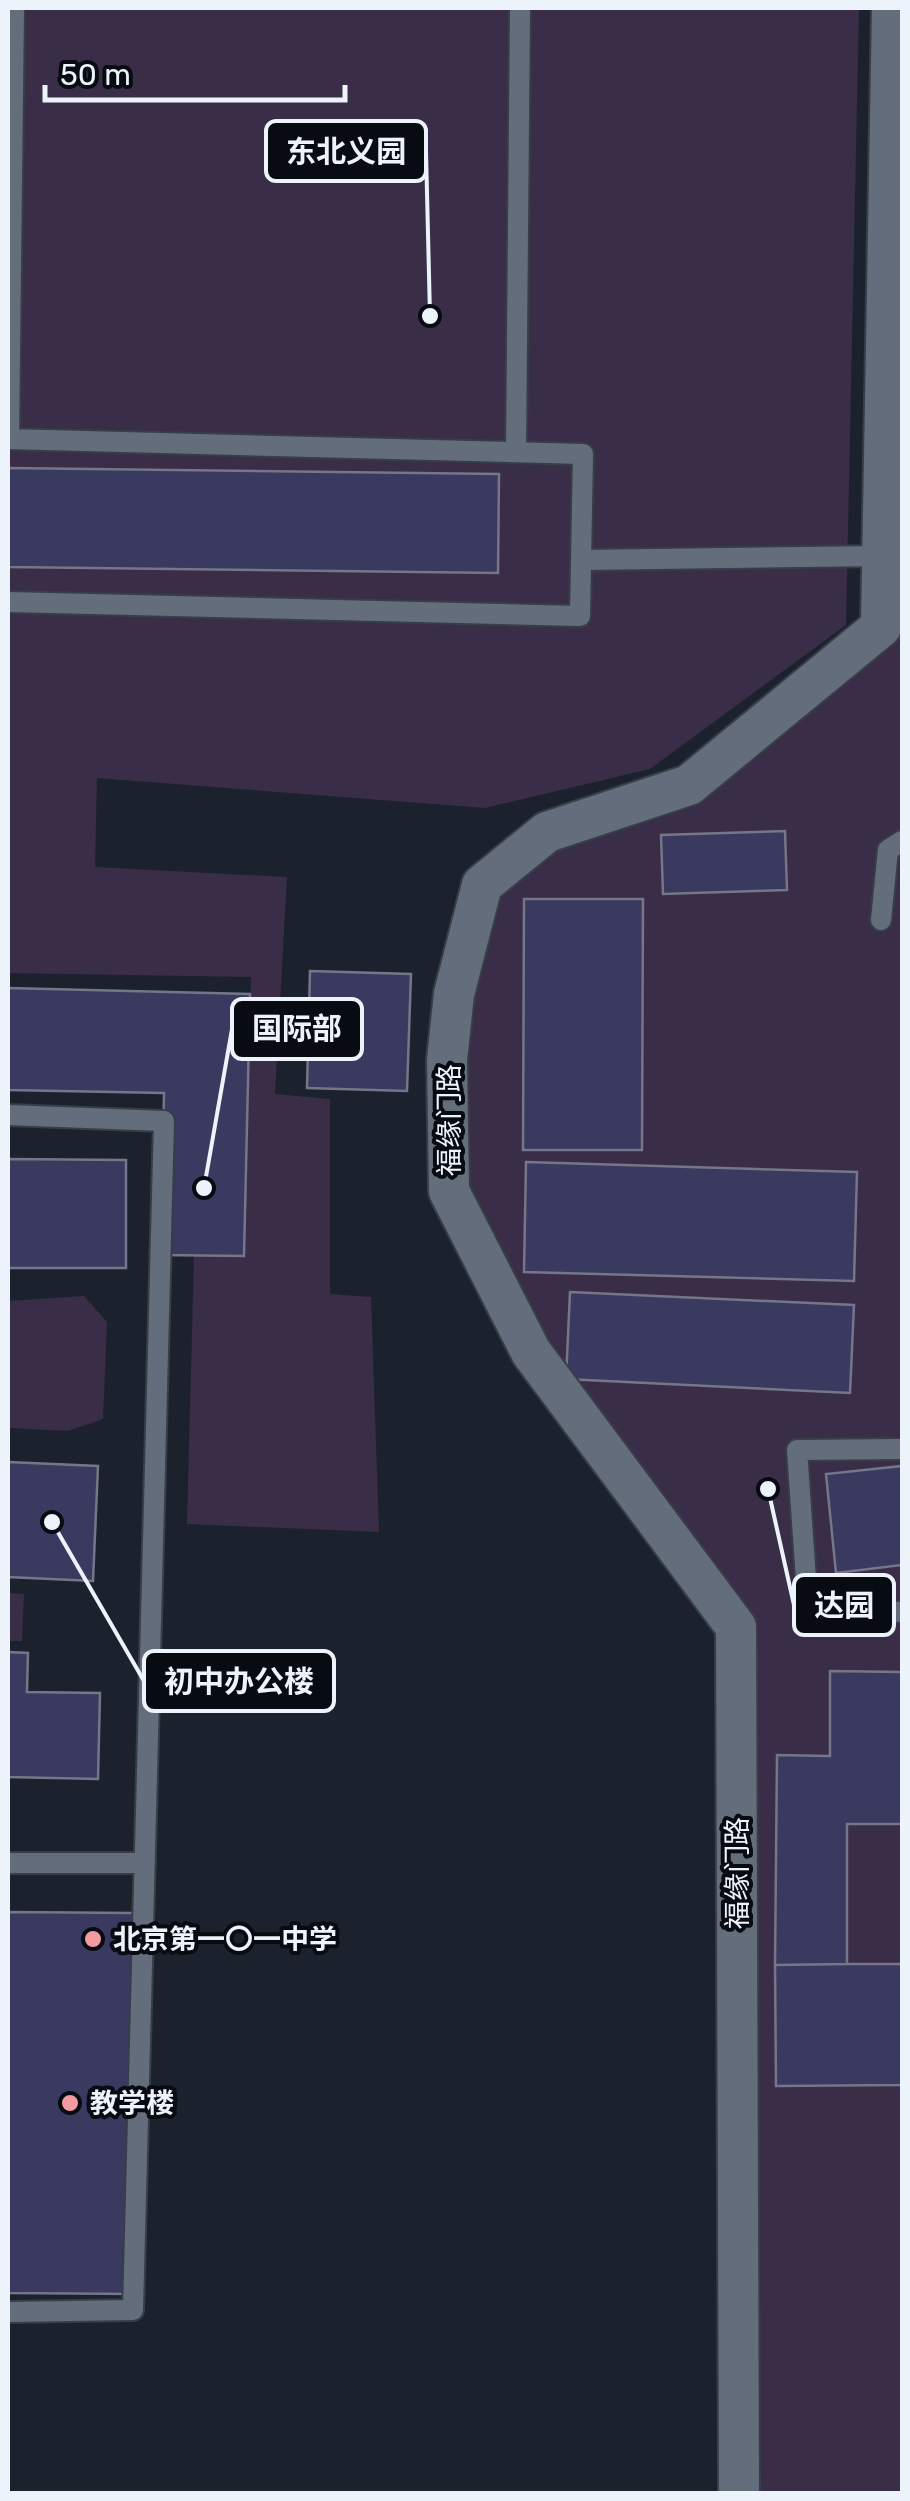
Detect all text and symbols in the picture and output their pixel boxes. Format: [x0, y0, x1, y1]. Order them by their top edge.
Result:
scale bar [45, 40, 345, 102]
text: 50 m [60, 57, 131, 93]
callout: 东北义园 [266, 121, 426, 181]
text: 东北义园 [286, 134, 406, 170]
callout: 国际部 [232, 999, 362, 1059]
text: 国际部 [252, 1011, 342, 1047]
street label: 福缘门路 [433, 1064, 466, 1176]
callout: 达园 [794, 1575, 894, 1635]
text: 达园 [814, 1588, 874, 1624]
callout: 初中办公楼 [144, 1651, 334, 1711]
text: 初中办公楼 [164, 1664, 314, 1700]
street label: 福缘门路 [721, 1817, 754, 1929]
place label: 北京第一〇一中学 [113, 1923, 337, 1956]
marker: 北京第一〇一中学 [82, 1928, 104, 1950]
place label: 教学楼 [90, 2087, 174, 2120]
marker: 教学楼 [59, 2092, 81, 2114]

